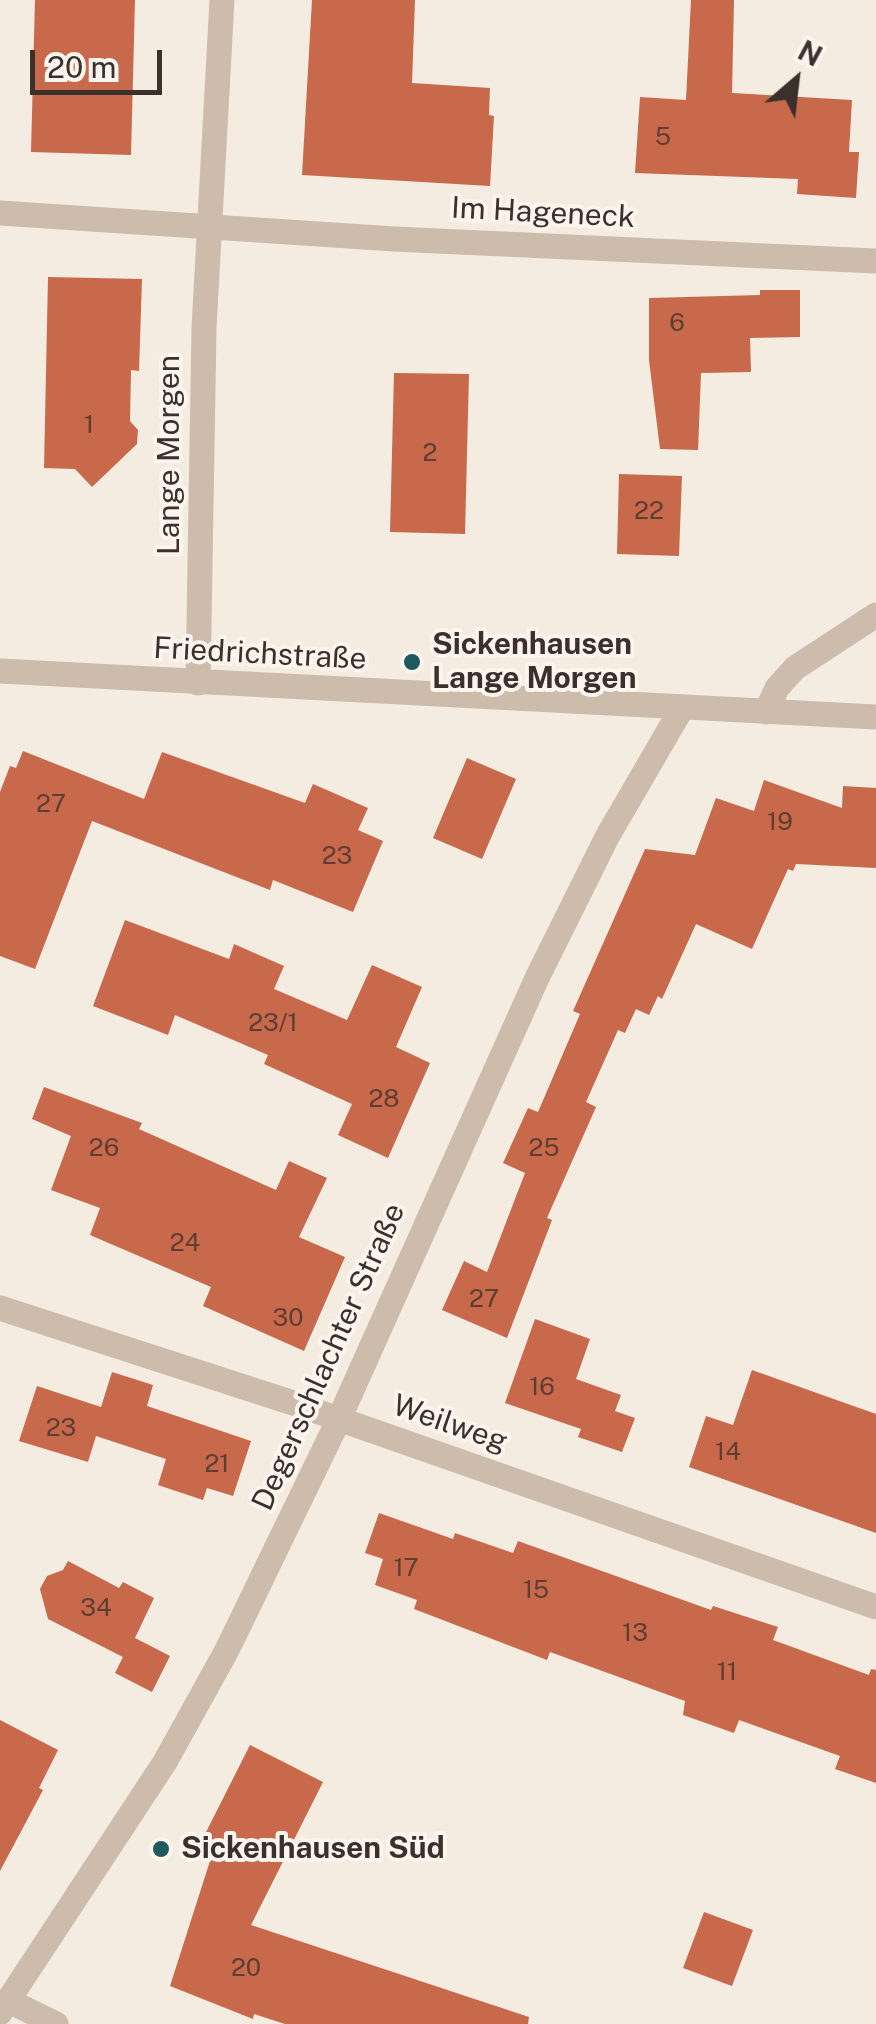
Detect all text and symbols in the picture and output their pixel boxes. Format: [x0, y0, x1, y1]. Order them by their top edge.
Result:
scale bar [35, 30, 168, 92]
north arrow [746, 30, 846, 130]
text: N [793, 33, 828, 73]
text: 20 m [47, 49, 116, 85]
house number: 5 [655, 122, 671, 152]
street label: Im Hageneck [450, 190, 636, 236]
house number: 6 [669, 308, 685, 338]
street label: Lange Morgen [152, 355, 188, 555]
house number: 1 [84, 410, 94, 440]
house number: 2 [423, 438, 437, 468]
house number: 22 [634, 496, 664, 526]
place label: Sickenhausen Lange Morgen [432, 627, 636, 698]
street label: Friedrichstraße [152, 630, 368, 678]
marker: Sickenhausen Lange Morgen [401, 651, 423, 673]
house number: 27 [36, 789, 66, 819]
house number: 19 [767, 807, 793, 837]
house number: 23 [322, 841, 352, 871]
house number: 23/1 [248, 1008, 298, 1038]
house number: 28 [368, 1084, 400, 1114]
house number: 26 [89, 1133, 119, 1163]
house number: 25 [529, 1133, 559, 1163]
street label: Degerschlachter Straße [245, 1198, 413, 1516]
house number: 24 [170, 1228, 200, 1258]
house number: 27 [469, 1284, 499, 1314]
house number: 30 [273, 1303, 303, 1333]
house number: 16 [529, 1372, 555, 1402]
street label: Weilweg [388, 1388, 512, 1460]
house number: 23 [46, 1413, 76, 1443]
house number: 14 [715, 1437, 741, 1467]
house number: 21 [204, 1449, 230, 1479]
house number: 17 [393, 1553, 419, 1583]
house number: 15 [523, 1575, 549, 1605]
house number: 34 [80, 1593, 112, 1623]
house number: 13 [622, 1618, 648, 1648]
house number: 11 [717, 1657, 737, 1687]
place label: Sickenhausen Süd [181, 1831, 445, 1867]
marker: Sickenhausen Süd [150, 1838, 172, 1860]
house number: 20 [231, 1953, 261, 1983]

